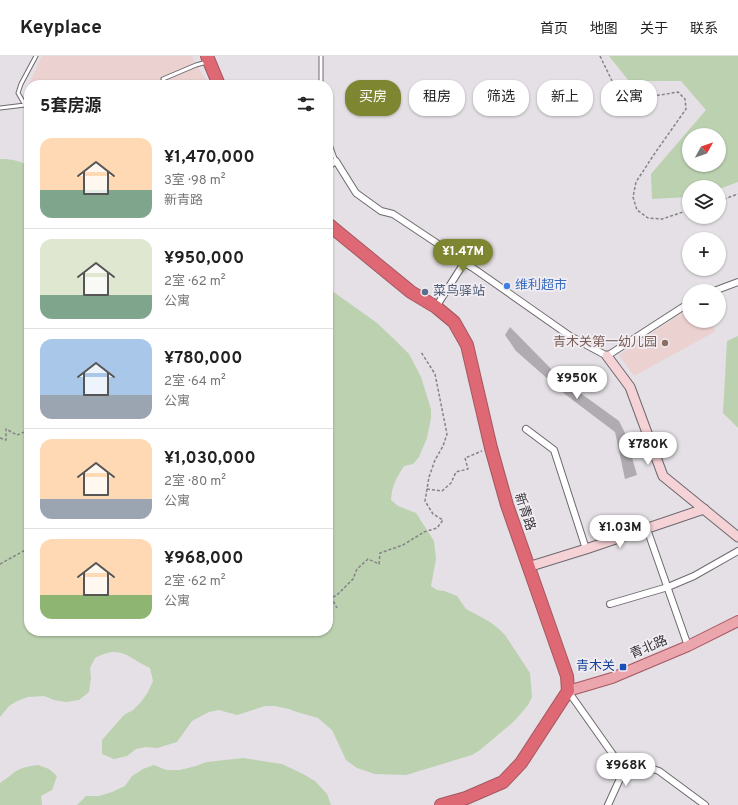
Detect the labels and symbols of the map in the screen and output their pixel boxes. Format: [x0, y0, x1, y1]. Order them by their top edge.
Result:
north arrow [682, 128, 726, 172]
pin: ¥1.47M [430, 239, 496, 273]
place label: 维利超市 [515, 277, 567, 294]
marker: 维利超市 [502, 281, 512, 291]
place label: 菜鸟驿站 [433, 283, 485, 300]
marker: 菜鸟驿站 [420, 287, 430, 297]
place label: 青木关第一幼儿园 [553, 335, 657, 351]
marker: 青木关第一幼儿园 [660, 338, 670, 348]
pin: ¥950K [549, 366, 605, 400]
pin: ¥780K [620, 432, 676, 466]
street label: 新青路 [510, 491, 538, 533]
pin: ¥1.03M [587, 515, 653, 549]
street label: 青北路 [628, 632, 670, 663]
place label: 青木关 [576, 659, 615, 675]
marker: 青木关 [618, 662, 628, 672]
pin: ¥968K [598, 753, 654, 787]

